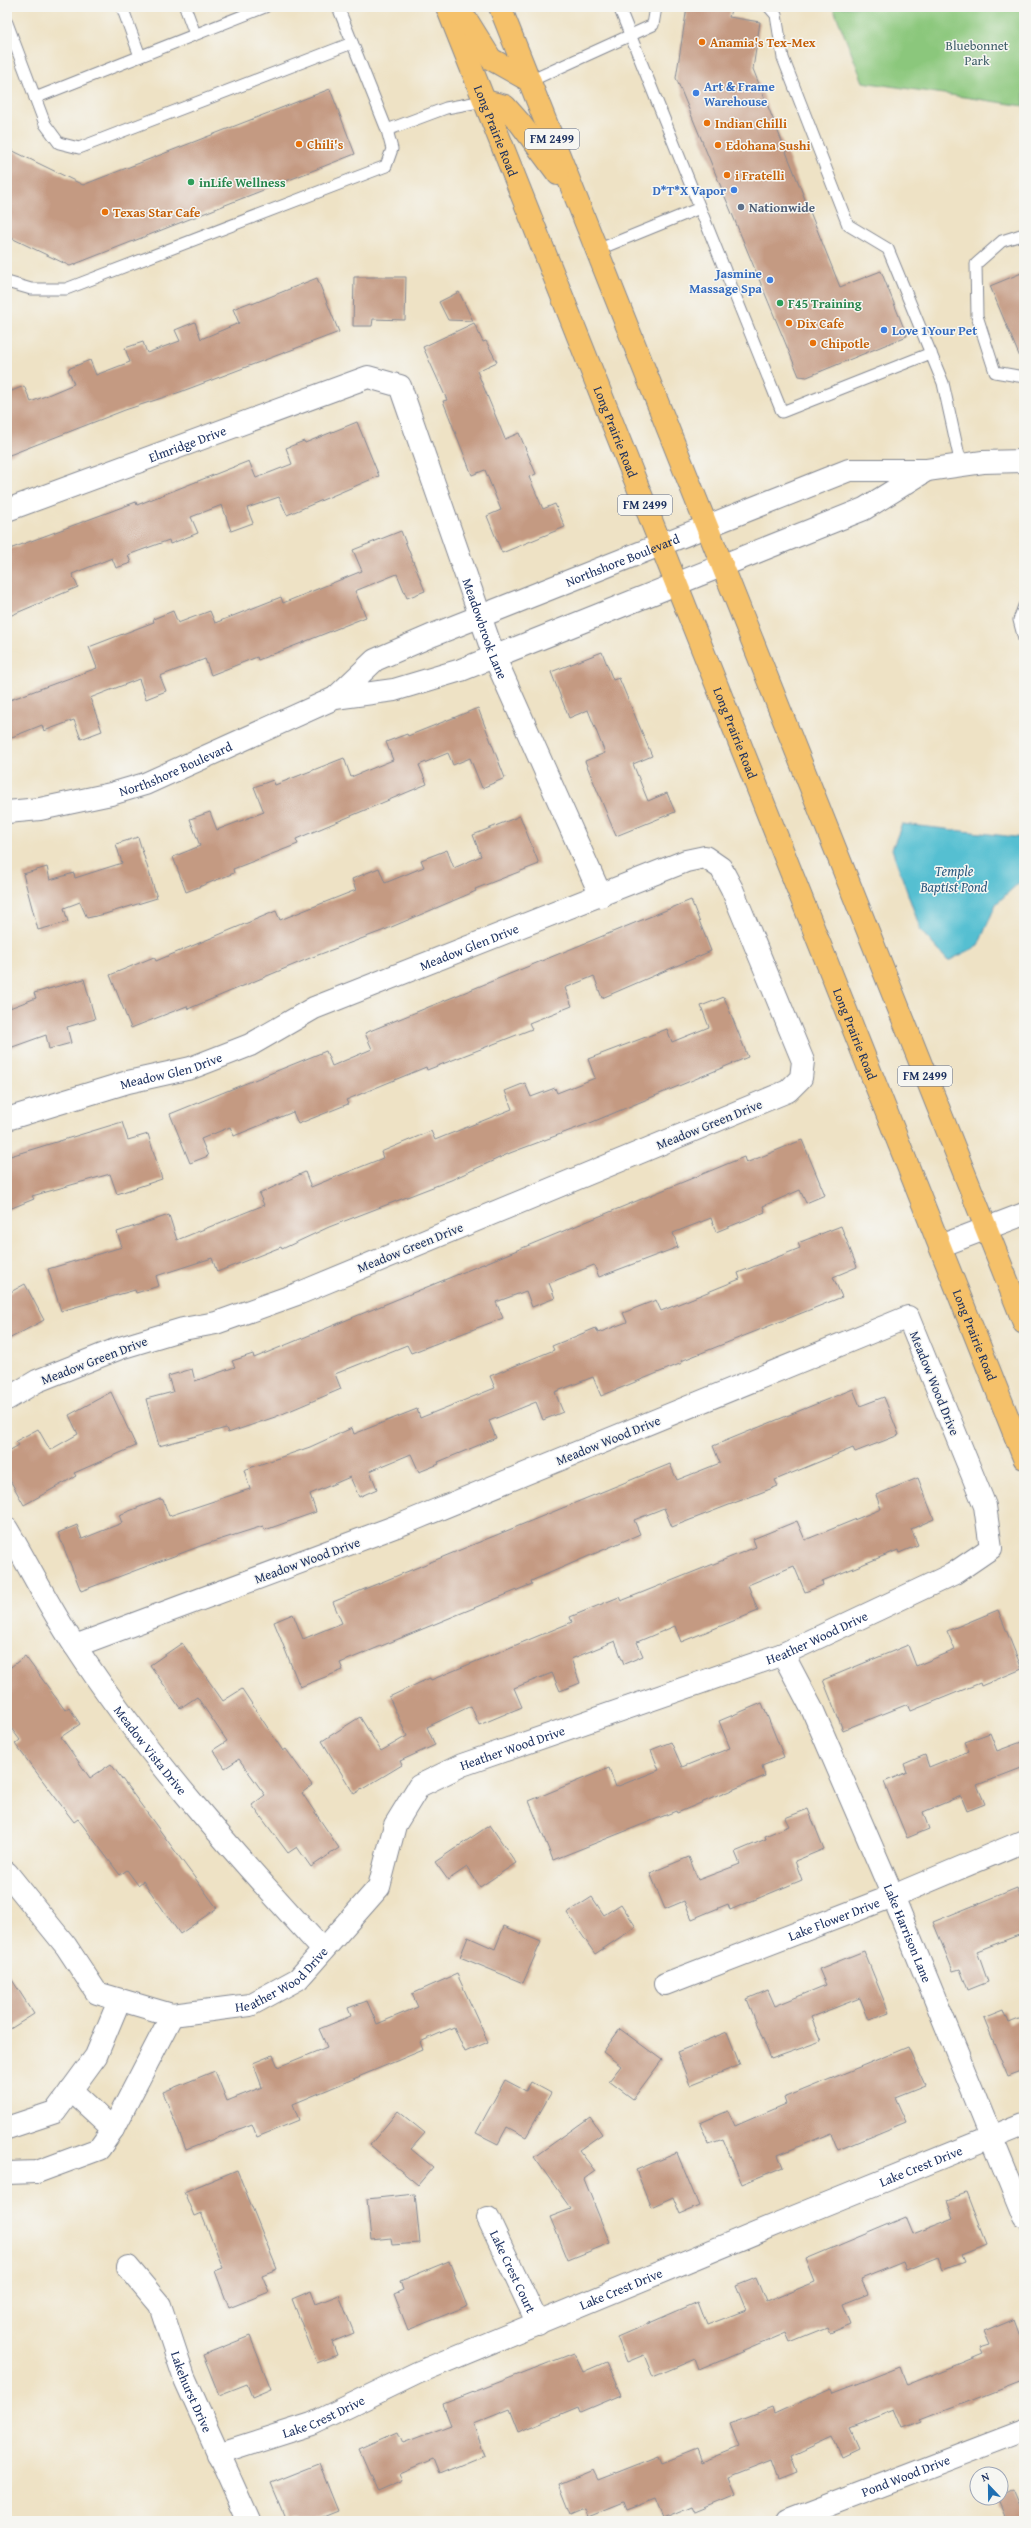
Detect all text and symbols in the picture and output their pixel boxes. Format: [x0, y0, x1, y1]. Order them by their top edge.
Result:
place label: Anamia's Tex-Mex [710, 33, 816, 52]
park label: Bluebonnet Park [946, 36, 1009, 70]
marker: Anamia's Tex-Mex [697, 37, 707, 47]
place label: Art & Frame Warehouse [704, 77, 775, 111]
street label: Long Prairie Road [469, 82, 522, 179]
marker: Art & Frame Warehouse [691, 88, 701, 98]
place label: Indian Chilli [715, 114, 787, 133]
marker: Indian Chilli [702, 118, 712, 128]
road number: FM 2499 [525, 129, 579, 149]
place label: Chili's [307, 135, 344, 154]
place label: Edohana Sushi [726, 136, 810, 155]
marker: Chili's [294, 139, 304, 149]
marker: Edohana Sushi [713, 140, 723, 150]
place label: i Fratelli [735, 166, 785, 185]
marker: i Fratelli [722, 170, 732, 180]
place label: inLife Wellness [199, 173, 286, 192]
marker: inLife Wellness [186, 177, 196, 187]
place label: D*T*X Vapor [652, 181, 726, 200]
marker: D*T*X Vapor [729, 185, 739, 195]
place label: Nationwide [749, 198, 815, 217]
marker: Nationwide [736, 202, 746, 212]
place label: Texas Star Cafe [113, 203, 201, 222]
marker: Texas Star Cafe [100, 207, 110, 217]
place label: Jasmine Massage Spa [689, 264, 762, 298]
marker: Jasmine Massage Spa [765, 275, 775, 285]
place label: F45 Training [788, 294, 862, 313]
marker: F45 Training [775, 298, 785, 308]
place label: Dix Cafe [797, 314, 844, 333]
marker: Dix Cafe [784, 318, 794, 328]
place label: Love 1Your Pet [892, 321, 977, 340]
marker: Love 1Your Pet [879, 325, 889, 335]
place label: Chipotle [821, 334, 870, 353]
marker: Chipotle [808, 338, 818, 348]
street label: Long Prairie Road [589, 383, 642, 480]
street label: Elmridge Drive [146, 421, 229, 467]
road number: FM 2499 [618, 495, 672, 515]
street label: Northshore Boulevard [563, 529, 682, 592]
street label: Meadowbrook Lane [458, 576, 512, 682]
street label: Long Prairie Road [708, 684, 762, 781]
street label: Northshore Boulevard [117, 737, 235, 801]
water label: Temple Baptist Pond [919, 861, 988, 897]
street label: Meadow Glen Drive [417, 919, 522, 975]
street label: Long Prairie Road [828, 985, 882, 1083]
street label: Meadow Glen Drive [118, 1048, 225, 1094]
road number: FM 2499 [898, 1066, 952, 1086]
street label: Meadow Green Drive [653, 1095, 765, 1154]
street label: Meadow Green Drive [354, 1218, 466, 1277]
street label: Long Prairie Road [948, 1287, 1001, 1384]
street label: Meadow Wood Drive [905, 1328, 964, 1438]
street label: Meadow Green Drive [38, 1331, 150, 1390]
street label: Meadow Wood Drive [553, 1411, 663, 1470]
street label: Meadow Wood Drive [252, 1533, 363, 1588]
street label: Heather Wood Drive [764, 1606, 871, 1669]
street label: Meadow Vista Drive [109, 1702, 191, 1799]
street label: Heather Wood Drive [457, 1721, 568, 1775]
street label: Lake Harrison Lane [879, 1881, 936, 1985]
street label: Lake Flower Drive [785, 1893, 883, 1946]
street label: Heather Wood Drive [234, 1943, 332, 2017]
street label: Lake Crest Drive [876, 2141, 965, 2192]
street label: Lake Crest Court [485, 2227, 541, 2316]
street label: Lake Crest Drive [577, 2263, 665, 2315]
street label: Lakehurst Drive [166, 2349, 217, 2436]
street label: Lake Crest Drive [280, 2391, 368, 2443]
street label: Pond Wood Drive [859, 2450, 953, 2502]
north arrow [969, 2466, 1009, 2506]
text: N [979, 2468, 992, 2486]

